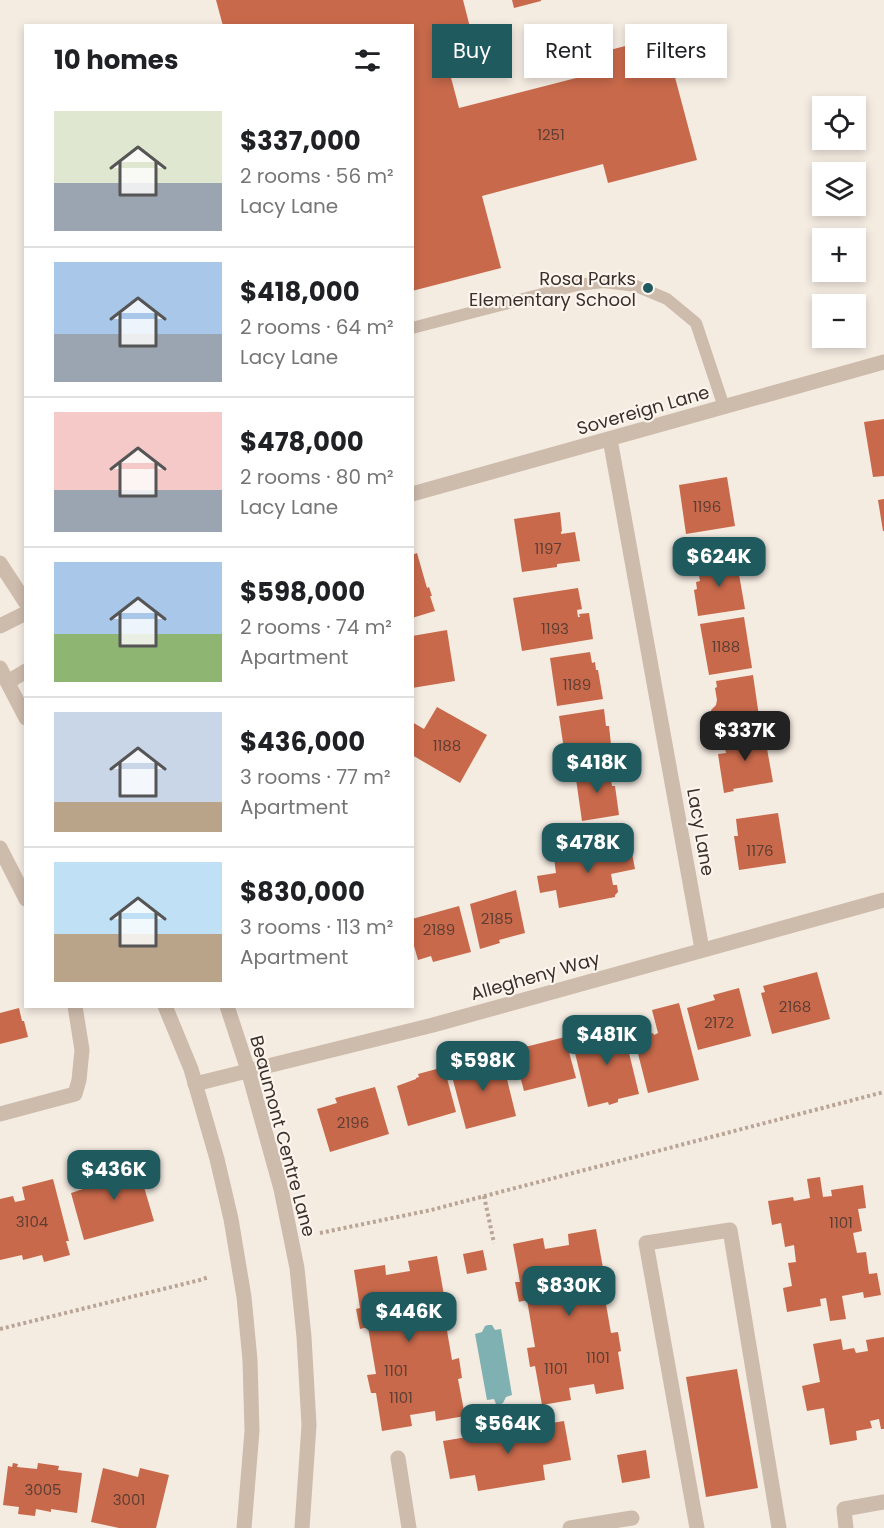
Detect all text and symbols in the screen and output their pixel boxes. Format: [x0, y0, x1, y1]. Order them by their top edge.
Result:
chip: Buy [432, 24, 512, 78]
chip: Rent [524, 24, 613, 78]
chip: Filters [625, 24, 727, 78]
text: 10 homes [54, 42, 178, 78]
icon: filters [351, 44, 384, 77]
map controls [812, 96, 866, 348]
button: locate [812, 96, 866, 150]
text: $337,000 [240, 123, 361, 159]
house number: 1251 [537, 124, 565, 145]
icon: home [102, 135, 174, 207]
text: 2 rooms · 56 m² [240, 162, 394, 190]
button: layers [812, 162, 866, 216]
text: Lacy Lane [240, 192, 338, 220]
button: + [812, 228, 866, 282]
place label: Rosa Parks Elementary School [469, 266, 636, 312]
text: $418,000 [240, 274, 360, 310]
marker: Rosa Parks Elementary School [641, 281, 655, 295]
icon: home [102, 286, 174, 358]
button: − [812, 294, 866, 348]
text: 2 rooms · 64 m² [240, 313, 394, 341]
text: Lacy Lane [240, 343, 338, 371]
street label: Sovereign Lane [574, 379, 712, 441]
text: $478,000 [240, 424, 364, 460]
icon: home [102, 436, 174, 508]
text: 2 rooms · 80 m² [240, 463, 394, 491]
text: Lacy Lane [240, 493, 338, 521]
house number: 1196 [693, 496, 721, 517]
pin: $624K [677, 537, 761, 588]
house number: 1197 [534, 538, 562, 559]
text: $624K [687, 542, 751, 570]
text: $598,000 [240, 574, 365, 610]
icon: home [102, 586, 174, 658]
text: 2 rooms · 74 m² [240, 613, 392, 641]
house number: 1193 [541, 618, 569, 639]
house number: 1188 [712, 636, 740, 657]
text: Apartment [240, 643, 348, 671]
house number: 1189 [563, 674, 591, 695]
pin: $337K [703, 711, 787, 762]
text: $337K [714, 716, 776, 744]
text: $436,000 [240, 724, 365, 760]
house number: 1188 [433, 735, 461, 756]
icon: home [102, 736, 174, 808]
pin: $418K [555, 743, 639, 794]
text: $418K [566, 748, 628, 776]
text: 3 rooms · 77 m² [240, 763, 391, 791]
street label: Lacy Lane [681, 786, 721, 878]
text: Apartment [240, 793, 348, 821]
pin: $478K [546, 823, 630, 874]
text: $478K [556, 828, 620, 856]
house number: 1176 [746, 840, 774, 861]
text: $830,000 [240, 874, 365, 910]
icon: home [102, 886, 174, 958]
house number: 2185 [481, 908, 513, 929]
text: 3 rooms · 113 m² [240, 913, 393, 941]
house number: 2189 [423, 919, 455, 940]
text: Apartment [240, 943, 348, 971]
street label: Allegheny Way [467, 946, 603, 1006]
house number: 2168 [779, 996, 811, 1017]
house number: 2172 [704, 1012, 734, 1033]
pin: $481K [565, 1015, 649, 1066]
text: $481K [576, 1020, 638, 1048]
street label: Beaumont Centre Lane [244, 1033, 322, 1239]
pin: $598K [441, 1041, 525, 1092]
text: $598K [450, 1046, 516, 1074]
house number: 2196 [337, 1112, 369, 1133]
pin: $436K [72, 1150, 156, 1201]
text: $436K [81, 1155, 147, 1183]
house number: 3104 [16, 1211, 48, 1232]
house number: 1101 [829, 1212, 853, 1233]
pin: $830K [527, 1266, 611, 1317]
text: $830K [536, 1271, 602, 1299]
pin: $446K [367, 1292, 451, 1343]
text: $446K [376, 1297, 442, 1325]
house number: 1101 [586, 1347, 610, 1368]
house number: 1101 [544, 1358, 568, 1379]
house number: 1101 [384, 1360, 408, 1381]
house number: 1101 [389, 1387, 413, 1408]
pin: $564K [466, 1404, 550, 1455]
text: $564K [475, 1409, 541, 1437]
house number: 3005 [24, 1479, 62, 1500]
house number: 3001 [113, 1489, 145, 1510]

